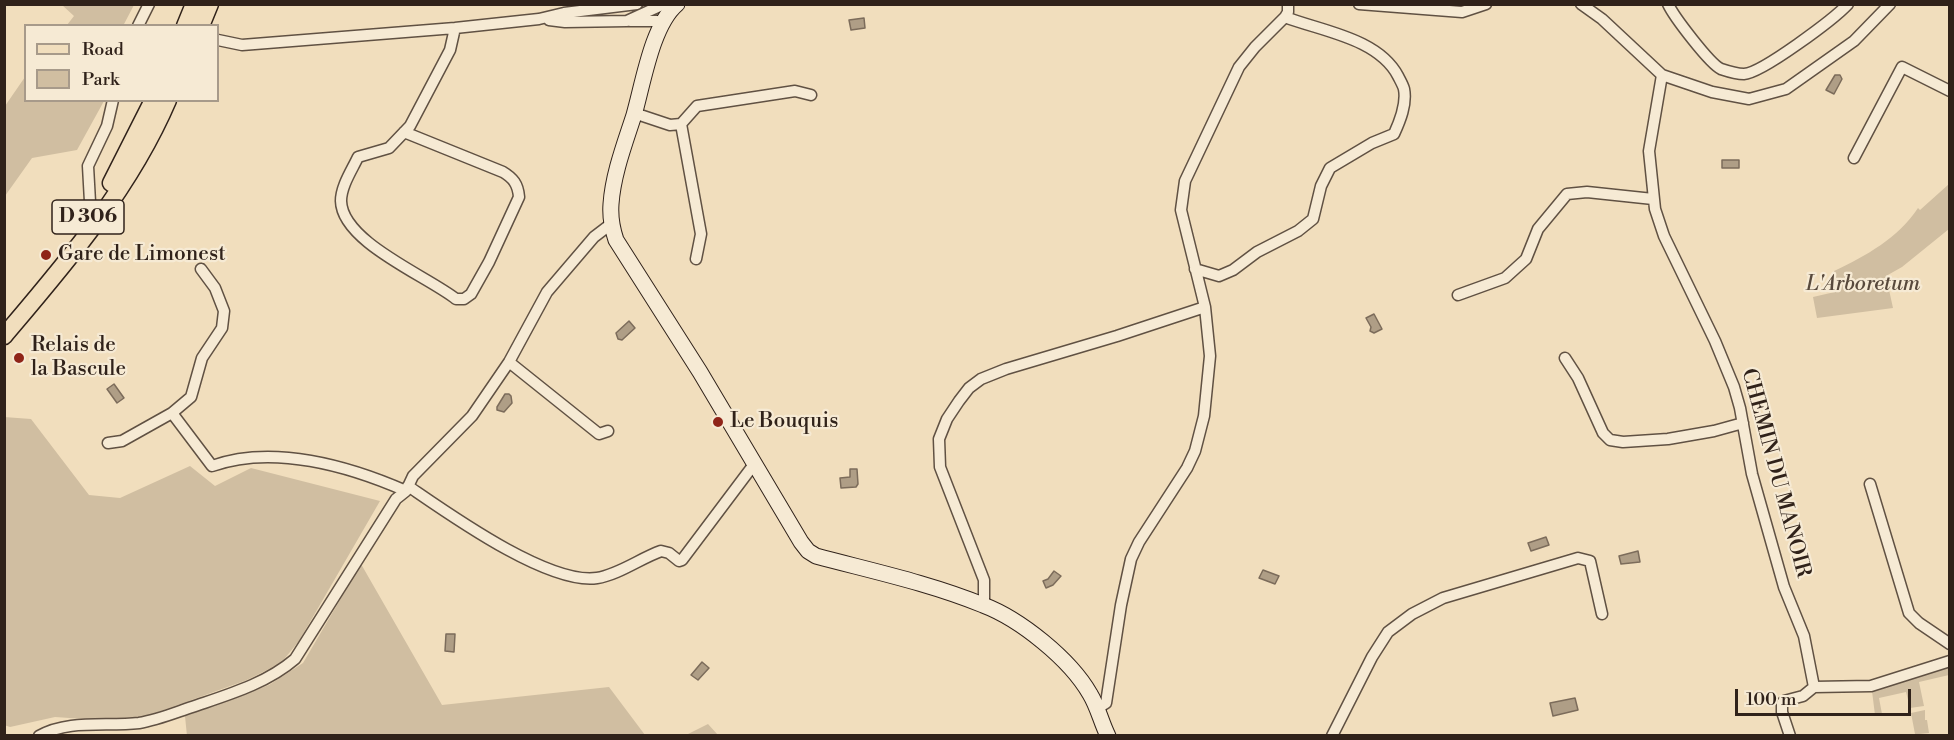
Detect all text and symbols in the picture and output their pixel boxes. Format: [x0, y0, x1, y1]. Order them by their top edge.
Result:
legend [24, 24, 219, 102]
text: Road [82, 38, 124, 61]
text: Park [82, 68, 119, 91]
road number: D 306 [52, 200, 124, 234]
place label: Gare de Limonest [58, 242, 226, 268]
marker: Gare de Limonest [39, 248, 53, 262]
park label: L'Arboretum [1806, 272, 1920, 298]
place label: Relais de la Bascule [31, 333, 126, 383]
marker: Relais de la Bascule [12, 351, 26, 365]
street label: CHEMIN DU MANOIR [1735, 366, 1815, 580]
place label: Le Bouquis [730, 409, 838, 435]
marker: Le Bouquis [711, 415, 725, 429]
scale bar [1738, 677, 1914, 715]
text: 100 m [1746, 688, 1797, 711]

